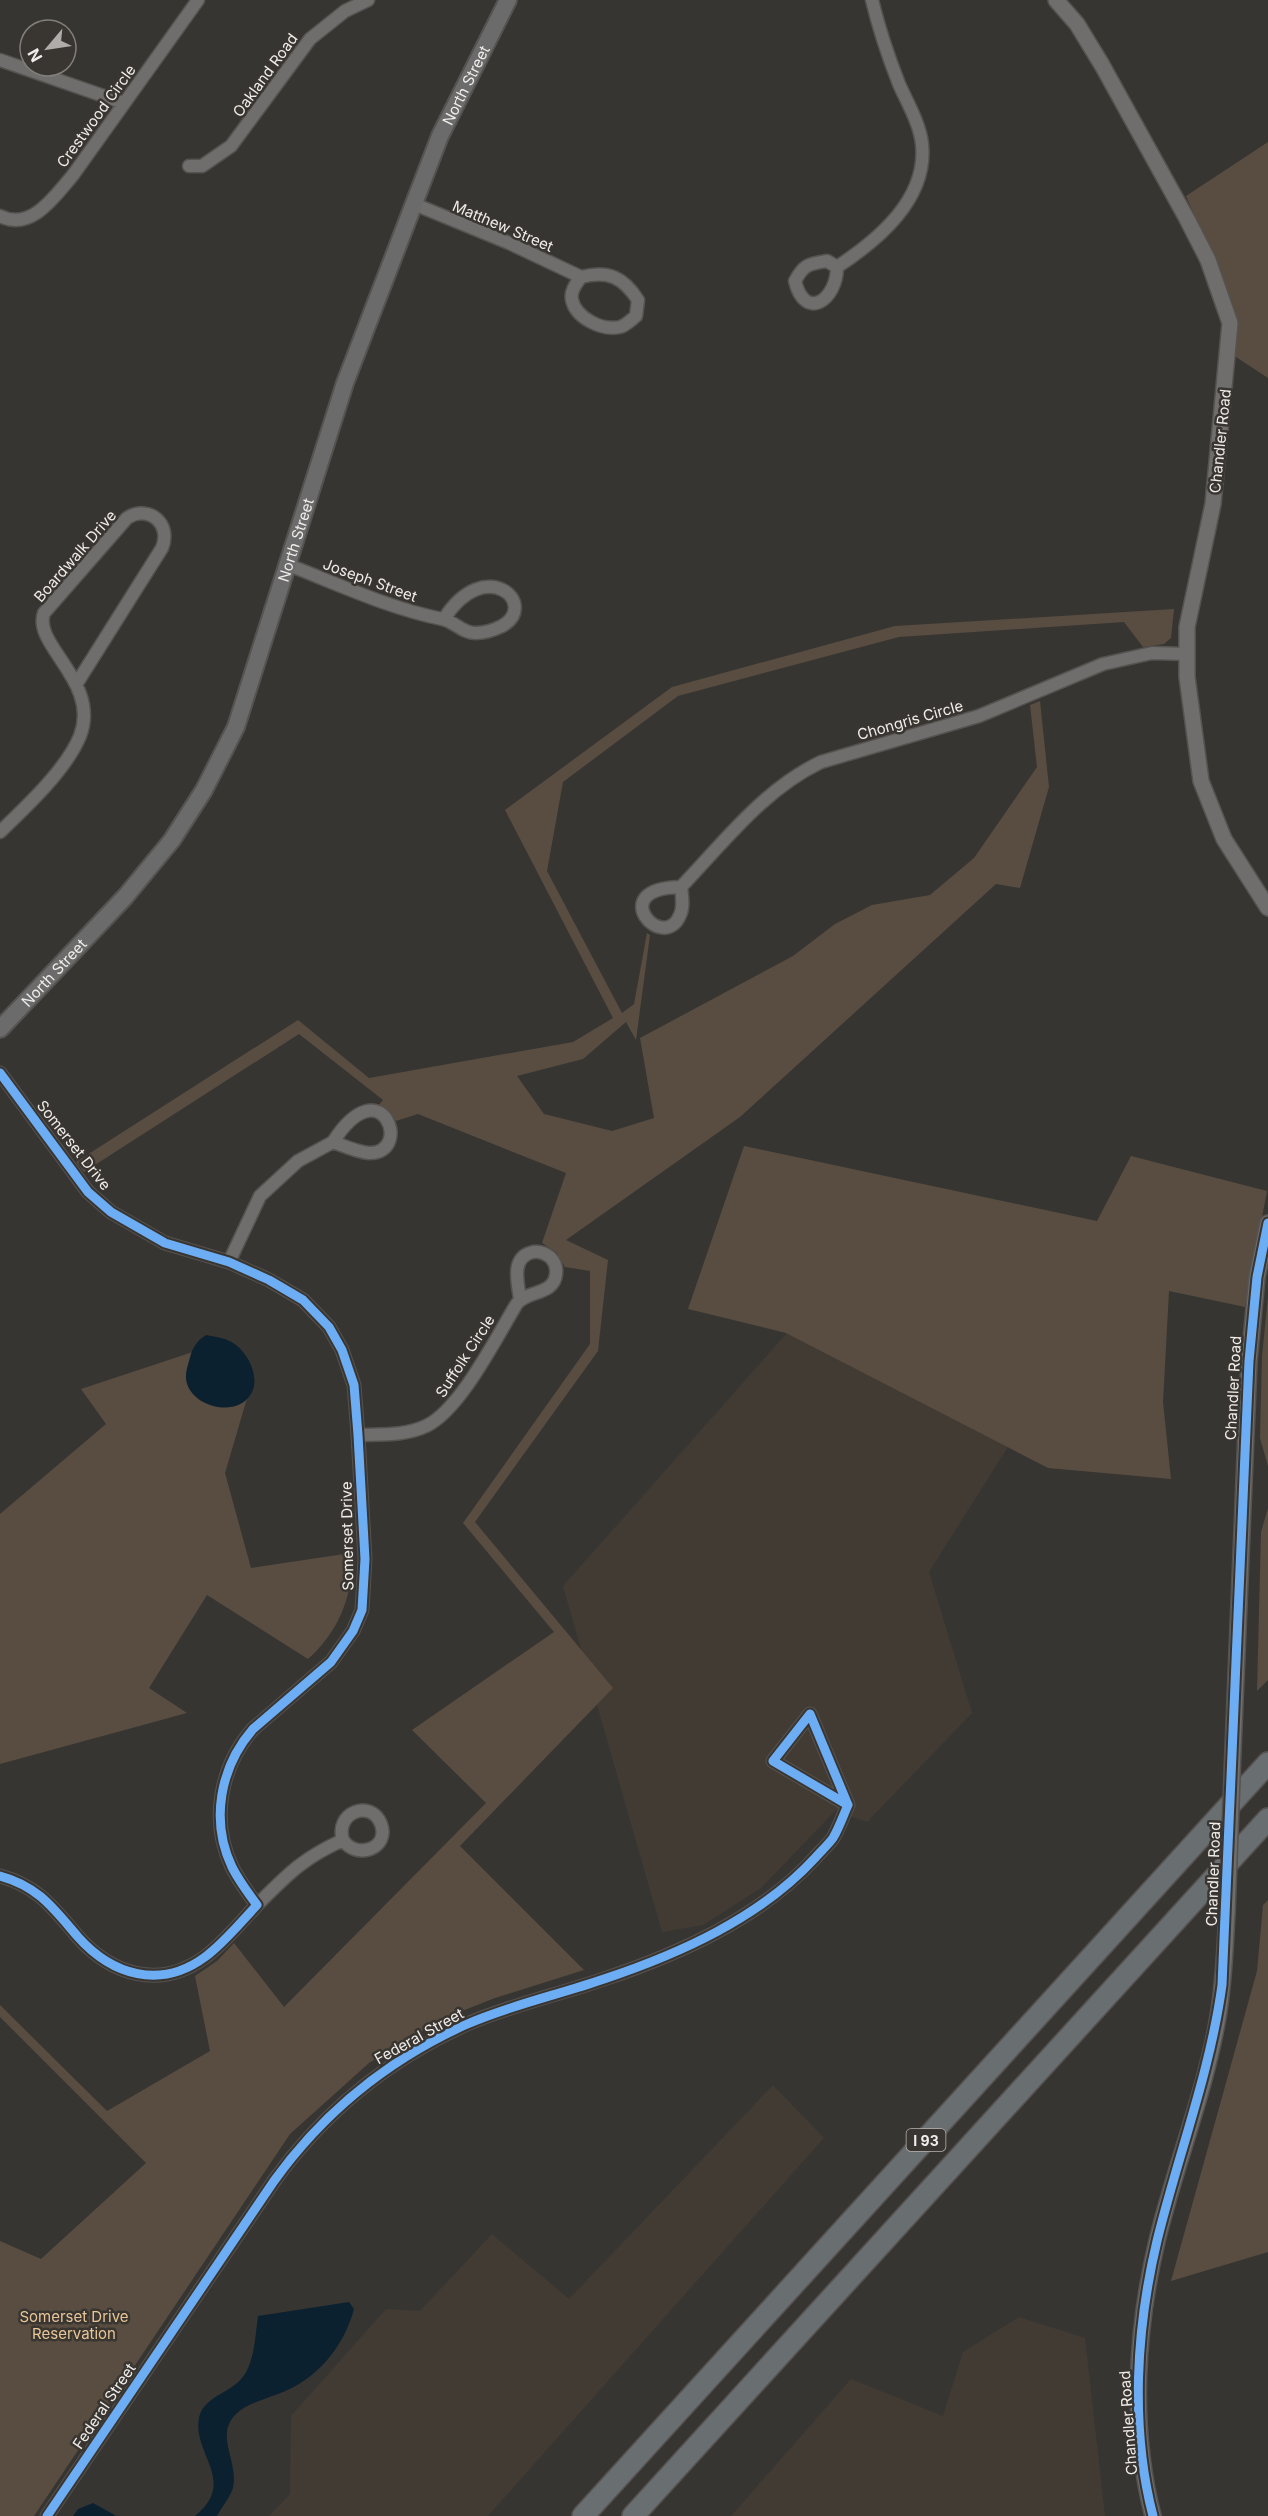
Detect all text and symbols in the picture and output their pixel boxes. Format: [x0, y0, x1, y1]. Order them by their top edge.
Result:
north arrow [18, 18, 78, 78]
street label: Oakland Road [228, 30, 302, 120]
street label: North Street [438, 42, 493, 128]
text: N [23, 45, 47, 65]
street label: Crestwood Circle [52, 61, 140, 171]
street label: Matthew Street [450, 196, 556, 256]
street label: Chandler Road [1205, 388, 1235, 494]
street label: North Street [273, 496, 317, 584]
street label: Boardwalk Drive [30, 506, 120, 606]
street label: Joseph Street [320, 554, 420, 606]
street label: Chongris Circle [855, 696, 965, 744]
street label: North Street [17, 934, 90, 1010]
street label: Somerset Drive [33, 1096, 115, 1194]
street label: Suffolk Circle [431, 1311, 499, 1401]
street label: Chandler Road [1221, 1335, 1245, 1441]
street label: Somerset Drive [337, 1481, 357, 1591]
street label: Chandler Road [1202, 1821, 1224, 1927]
street label: Federal Street [371, 2004, 467, 2068]
road number: I 93 [906, 2129, 946, 2151]
park label: Somerset Drive Reservation [19, 2307, 129, 2343]
street label: Federal Street [68, 2359, 140, 2452]
street label: Chandler Road [1115, 2370, 1141, 2476]

